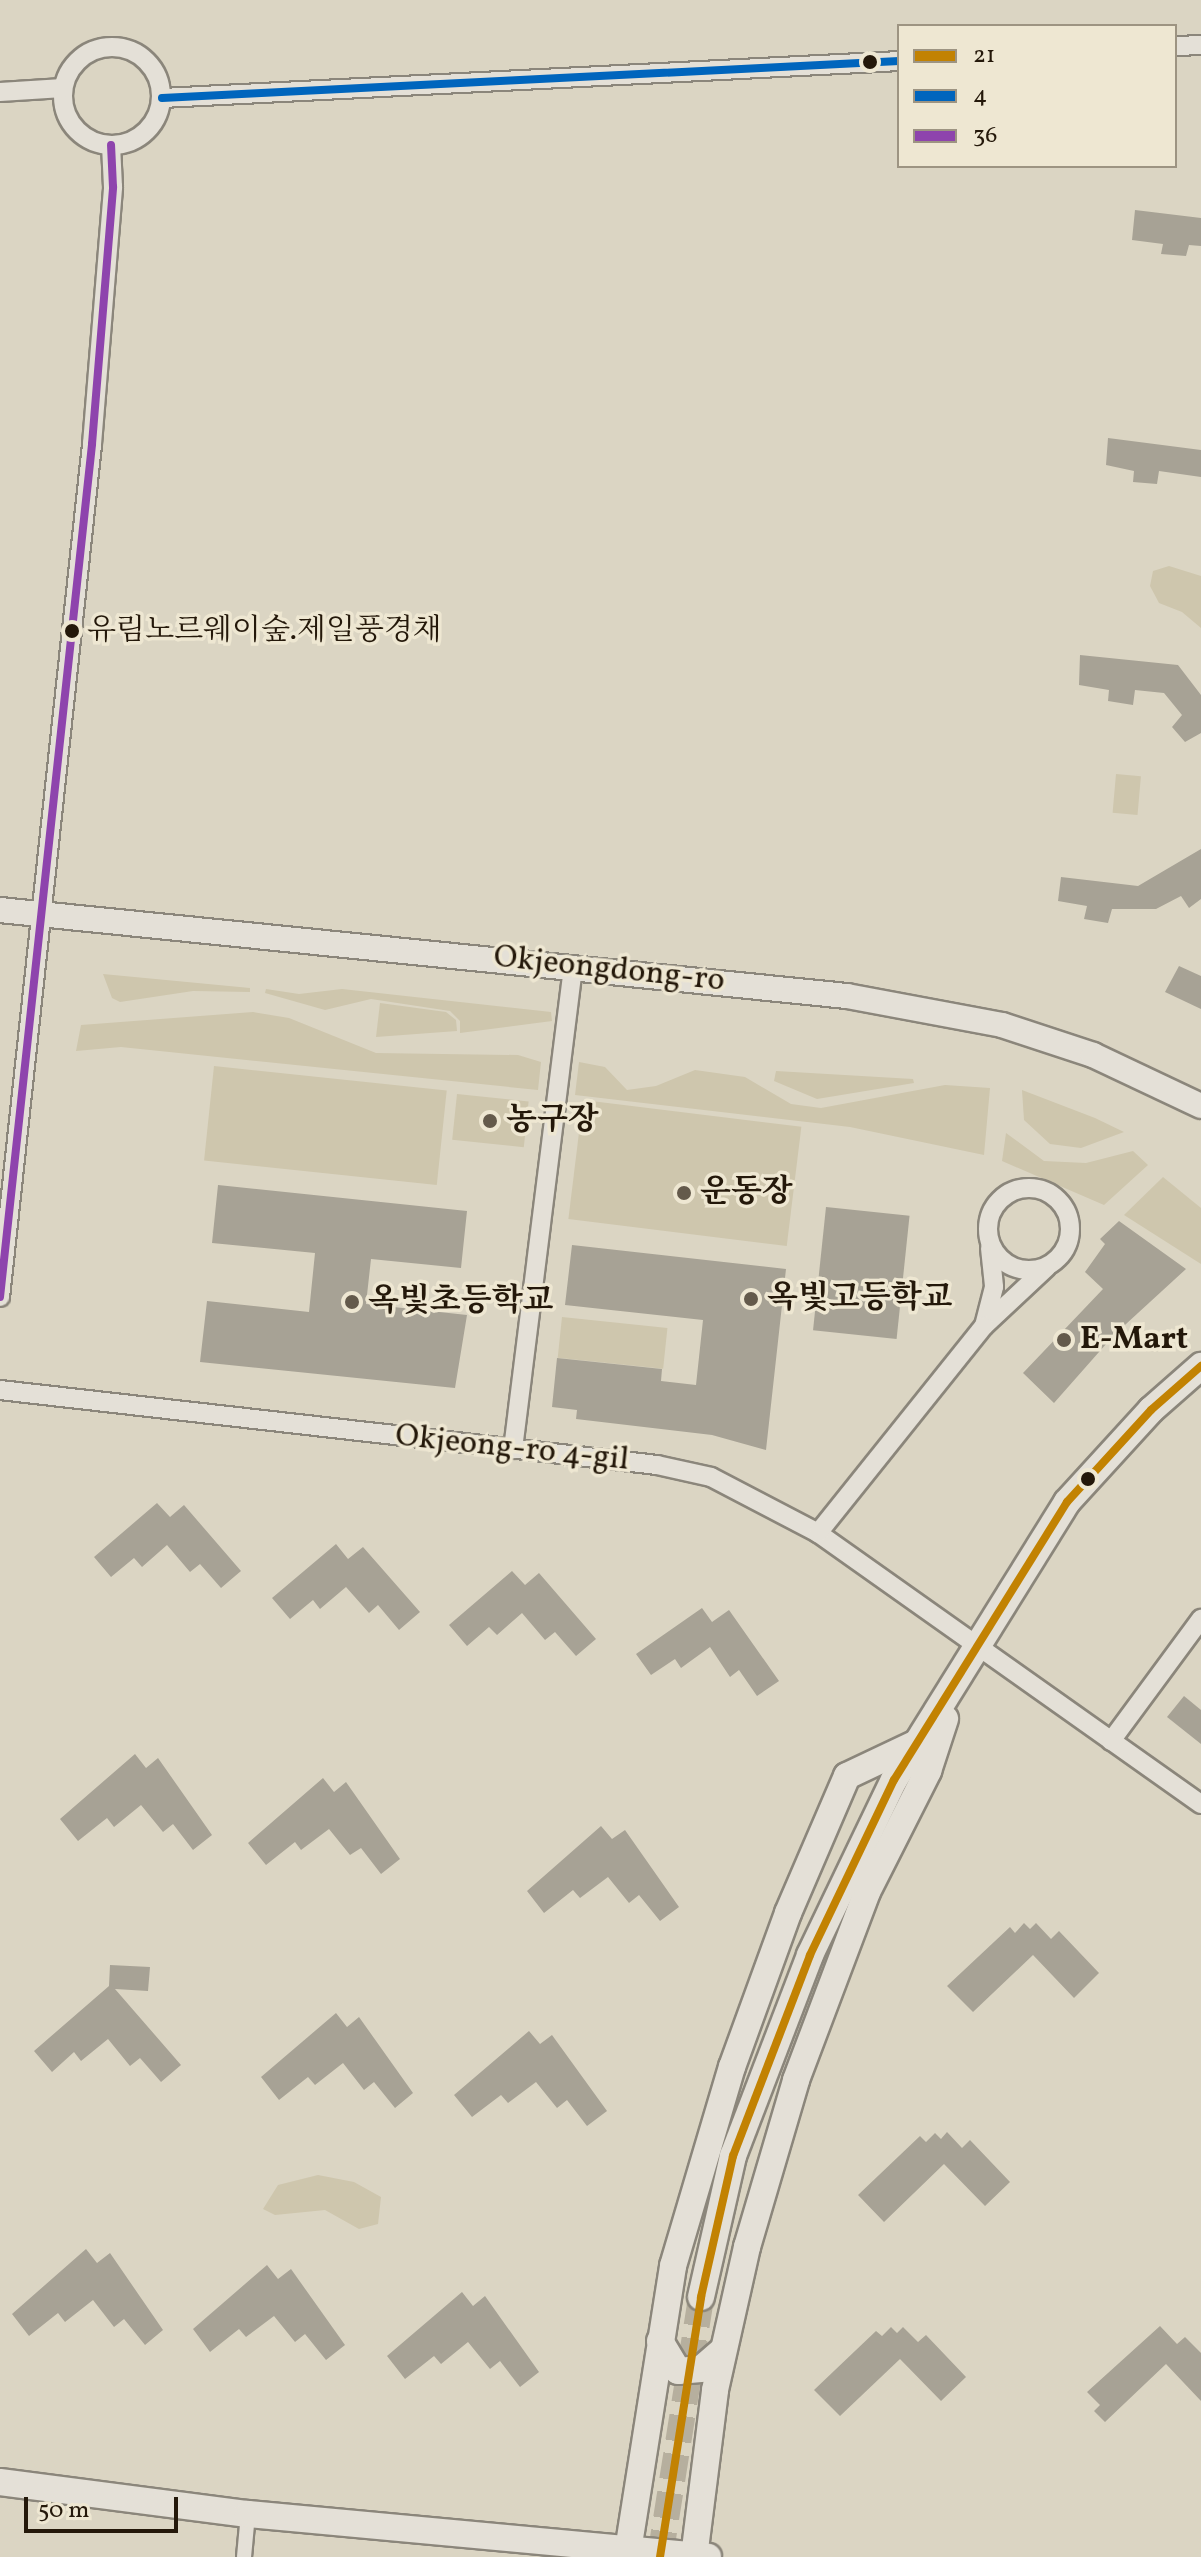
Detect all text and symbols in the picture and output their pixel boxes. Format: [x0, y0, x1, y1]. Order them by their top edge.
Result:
legend [897, 24, 1177, 168]
text: 21 [973, 39, 995, 73]
unlabelled marker [862, 54, 878, 70]
text: 4 [973, 79, 987, 113]
text: 36 [973, 119, 997, 153]
place label: 유림노르웨이숲.제일풍경채 [87, 613, 442, 649]
marker: 유림노르웨이숲.제일풍경채 [64, 623, 80, 639]
street label: Okjeongdong-ro [492, 939, 726, 1001]
place label: 농구장 [506, 1102, 599, 1140]
marker: 농구장 [481, 1112, 499, 1130]
place label: 운동장 [700, 1174, 793, 1212]
marker: 운동장 [675, 1184, 693, 1202]
place label: 옥빛고등학교 [767, 1280, 952, 1318]
place label: 옥빛초등학교 [368, 1283, 553, 1321]
marker: 옥빛고등학교 [742, 1290, 760, 1308]
marker: 옥빛초등학교 [343, 1293, 361, 1311]
place label: E-Mart [1080, 1321, 1188, 1359]
marker: E-Mart [1055, 1331, 1073, 1349]
street label: Okjeong-ro 4-gil [393, 1418, 631, 1480]
unlabelled marker [1080, 1471, 1096, 1487]
scale bar [28, 2481, 182, 2531]
text: 50 m [38, 2494, 90, 2528]

